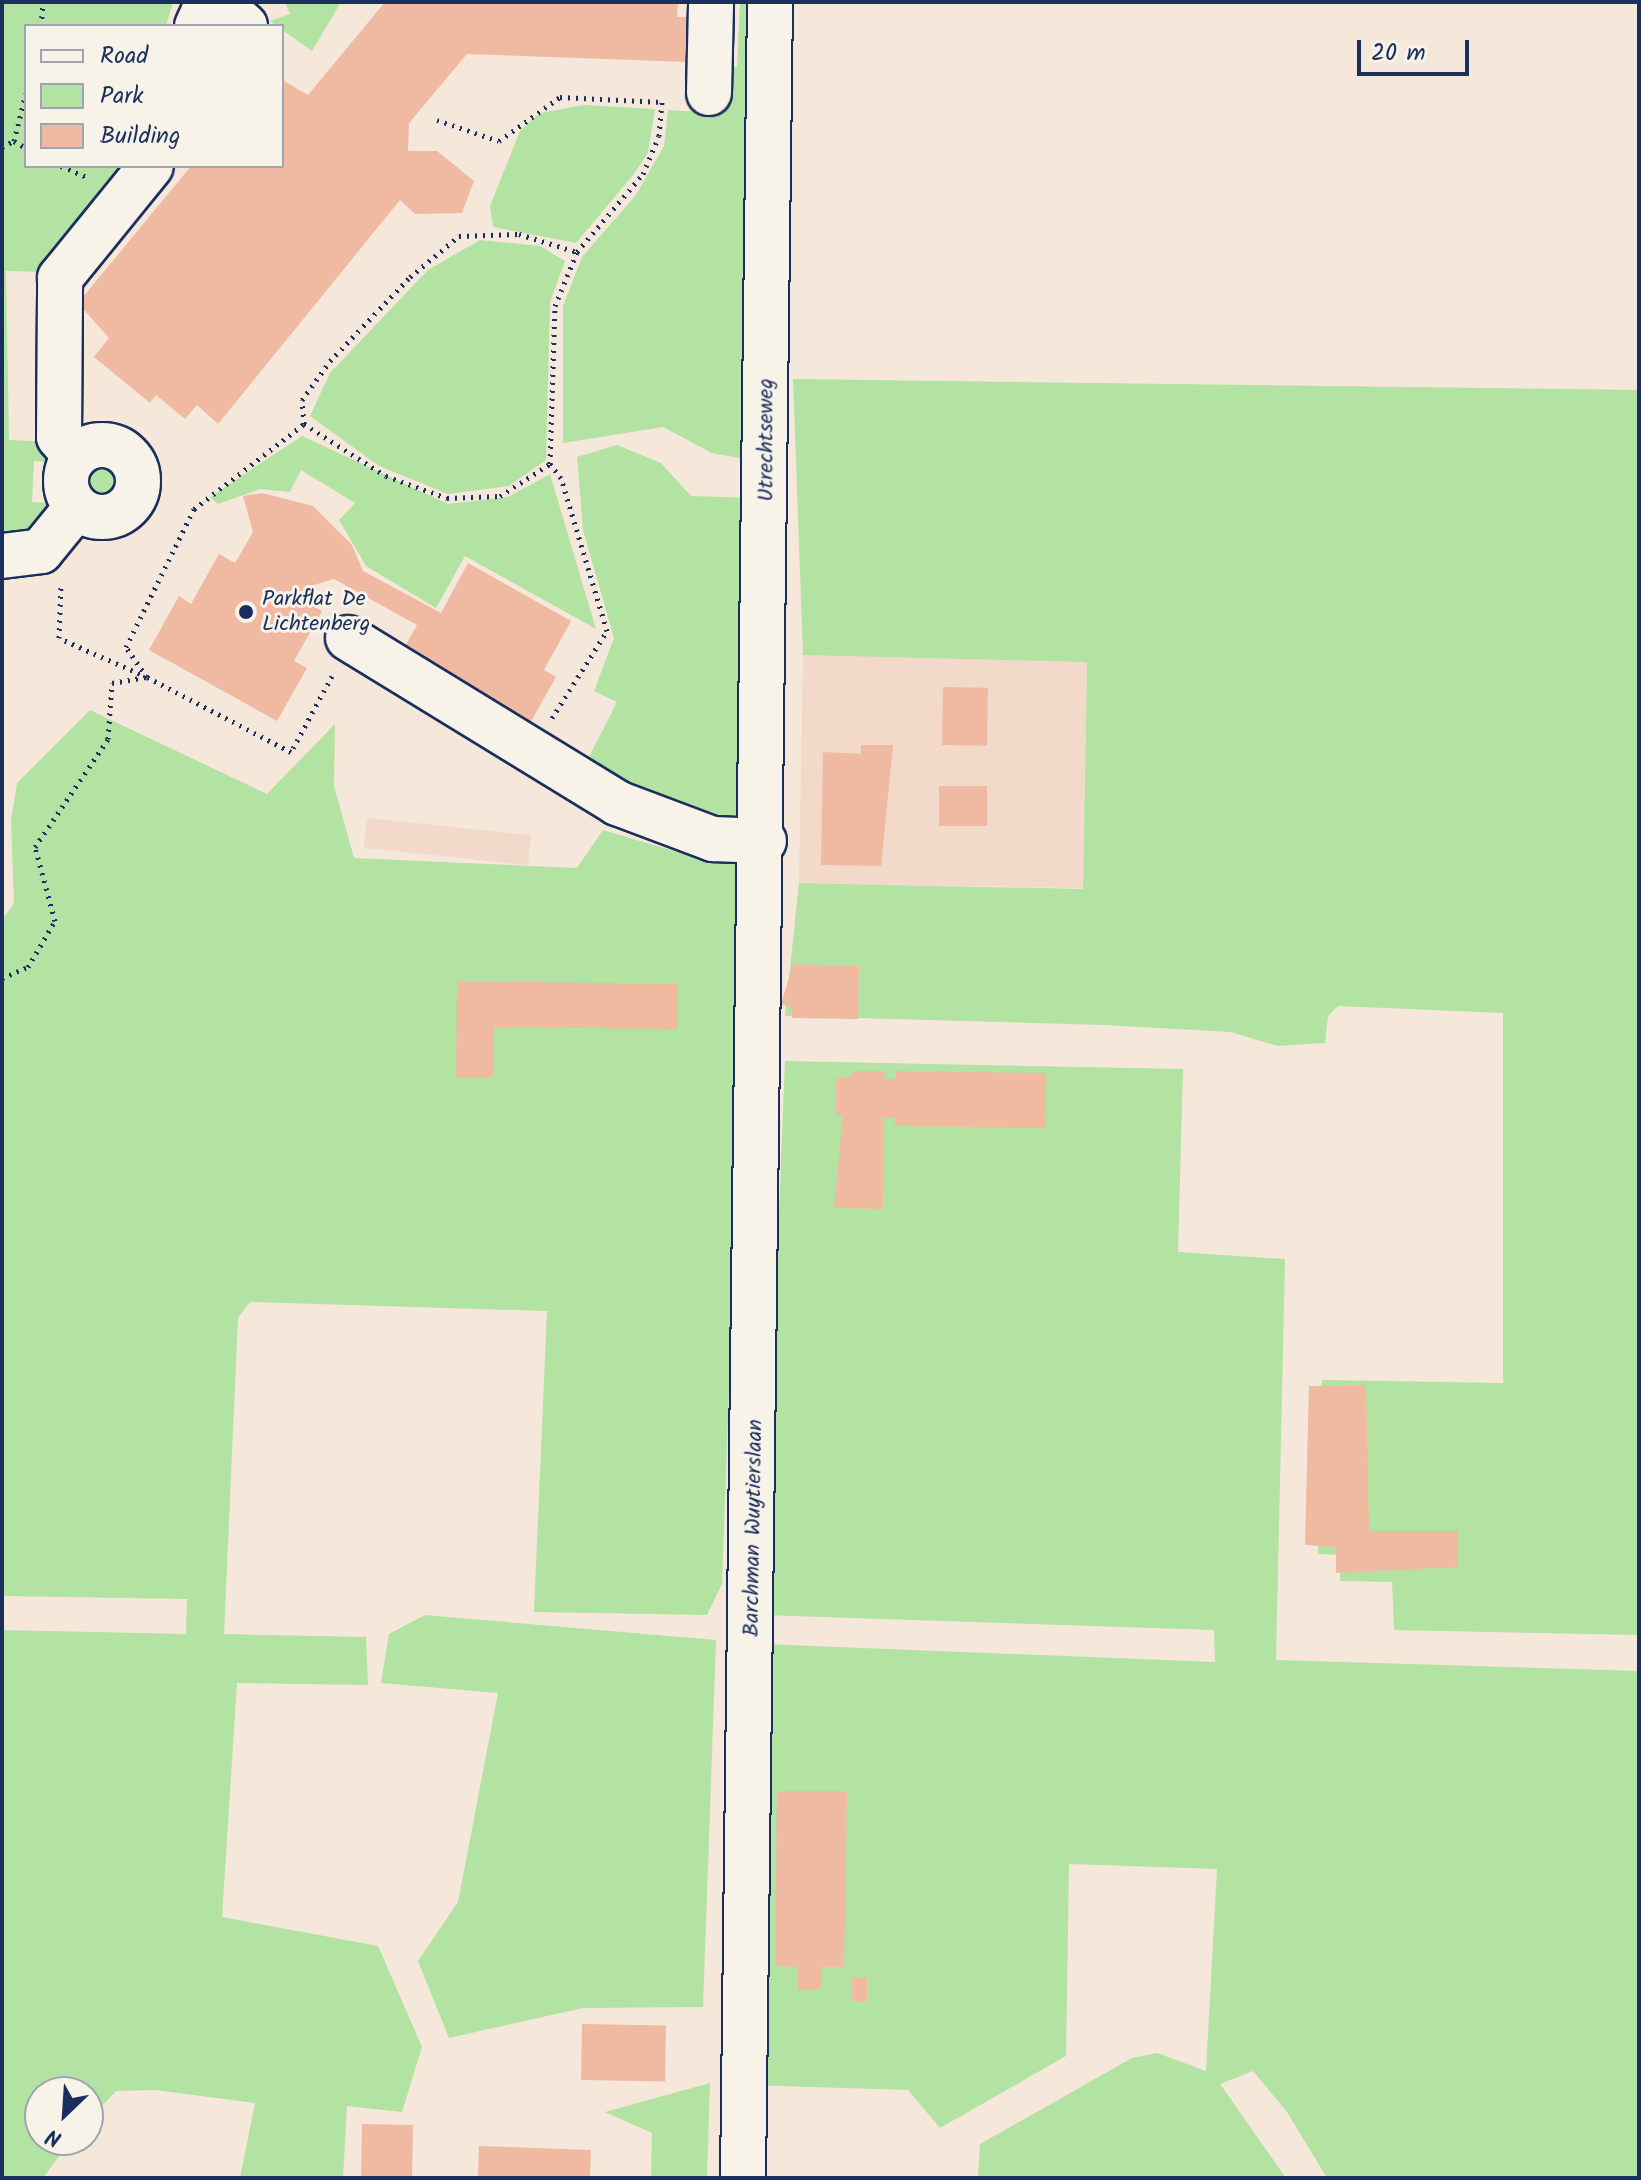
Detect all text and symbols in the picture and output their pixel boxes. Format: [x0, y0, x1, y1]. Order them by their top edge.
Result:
legend [24, 24, 284, 168]
scale bar [1361, 24, 1473, 74]
text: 20 m [1371, 34, 1426, 73]
text: Road [100, 37, 148, 76]
text: Park [100, 77, 144, 116]
text: Building [100, 117, 180, 156]
street label: Utrechtseweg [754, 378, 780, 502]
place label: Parkflat De Lichtenberg [262, 586, 370, 638]
marker: Parkflat De Lichtenberg [237, 603, 255, 621]
street label: Barchman Wuytierslaan [739, 1419, 769, 1637]
north arrow [24, 2076, 104, 2156]
text: N [41, 2118, 68, 2155]

